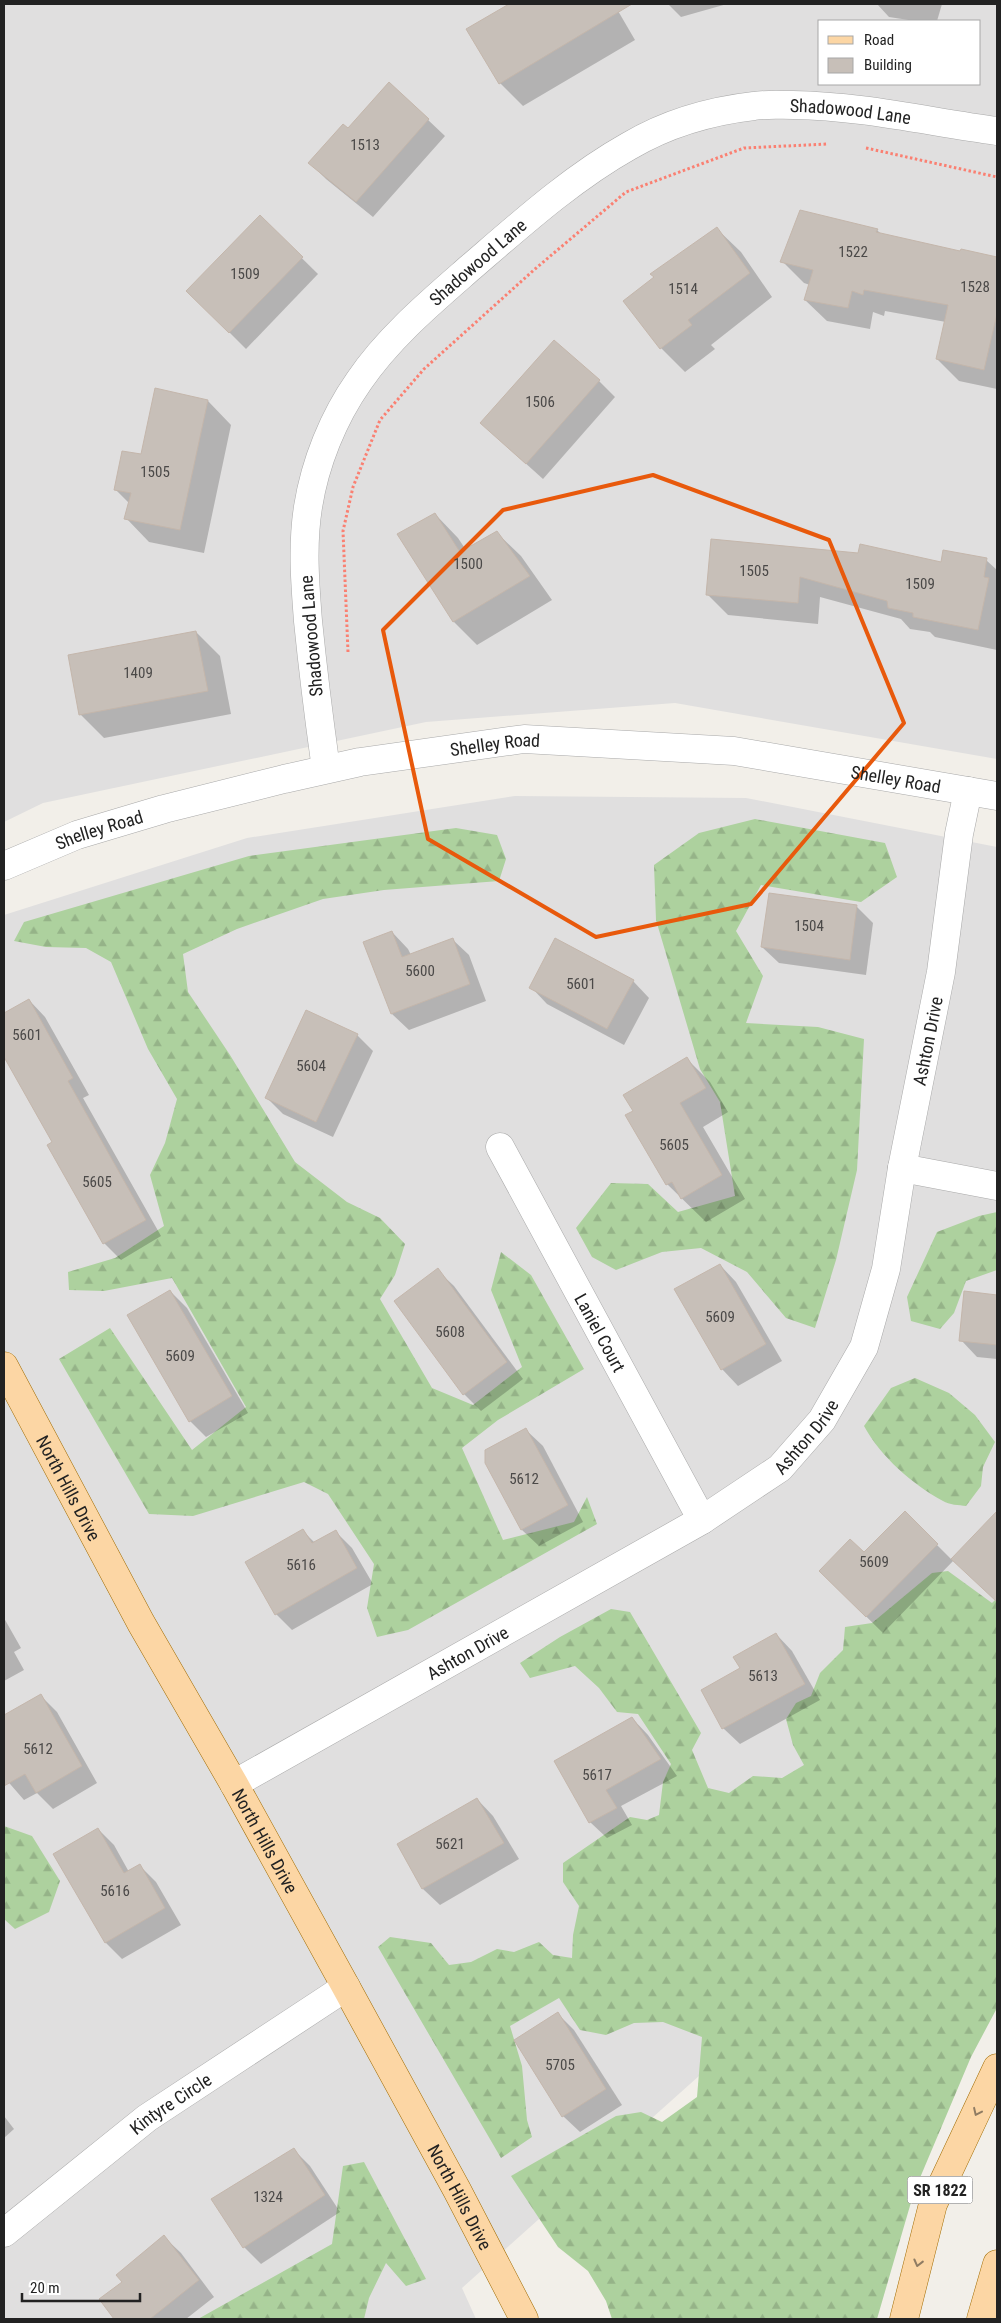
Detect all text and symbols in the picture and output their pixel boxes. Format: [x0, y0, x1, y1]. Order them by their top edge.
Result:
legend [818, 20, 981, 85]
text: Road [864, 31, 894, 49]
text: Building [864, 56, 912, 74]
street label: Shadowood Lane [790, 94, 913, 128]
house number: 1513 [350, 136, 380, 154]
street label: Shadowood Lane [424, 214, 530, 310]
house number: 1522 [838, 243, 868, 261]
house number: 1509 [230, 265, 260, 283]
house number: 1528 [960, 278, 990, 296]
house number: 1514 [668, 280, 698, 298]
house number: 1506 [525, 393, 555, 411]
house number: 1505 [140, 463, 170, 481]
house number: 1500 [453, 555, 483, 573]
house number: 1505 [739, 562, 769, 580]
street label: Shadowood Lane [295, 574, 327, 698]
house number: 1509 [905, 575, 935, 593]
house number: 1409 [123, 664, 153, 682]
street label: Shelley Road [449, 728, 541, 760]
street label: Shelley Road [849, 761, 943, 797]
street label: Shelley Road [52, 805, 145, 854]
house number: 1504 [794, 917, 824, 935]
house number: 5600 [405, 962, 435, 980]
house number: 5601 [566, 975, 596, 993]
street label: Ashton Drive [908, 995, 946, 1087]
house number: 5601 [12, 1026, 42, 1044]
house number: 5604 [296, 1057, 326, 1075]
house number: 5605 [659, 1136, 689, 1154]
house number: 5605 [82, 1173, 112, 1191]
street label: Laniel Court [571, 1290, 630, 1375]
house number: 5609 [705, 1308, 735, 1326]
house number: 5608 [435, 1323, 465, 1341]
house number: 5609 [165, 1347, 195, 1365]
street label: Ashton Drive [769, 1395, 842, 1478]
street label: North Hills Drive [32, 1432, 106, 1544]
house number: 5612 [509, 1470, 539, 1488]
house number: 5609 [859, 1553, 889, 1571]
house number: 5616 [286, 1556, 316, 1574]
street label: Ashton Drive [423, 1621, 512, 1684]
house number: 5613 [748, 1667, 778, 1685]
house number: 5612 [23, 1740, 53, 1758]
house number: 5617 [582, 1766, 612, 1784]
street label: North Hills Drive [228, 1785, 303, 1897]
house number: 5621 [435, 1835, 465, 1853]
house number: 5616 [100, 1882, 130, 1900]
house number: 5705 [545, 2056, 575, 2074]
street label: Kintyre Circle [125, 2068, 215, 2138]
one-way arrow [972, 2107, 983, 2116]
street label: North Hills Drive [424, 2141, 497, 2253]
road number: SR 1822 [908, 2176, 972, 2204]
house number: 1324 [253, 2188, 283, 2206]
one-way arrow [913, 2259, 924, 2268]
scale bar [22, 2270, 140, 2302]
text: 20 m [30, 2279, 60, 2297]

